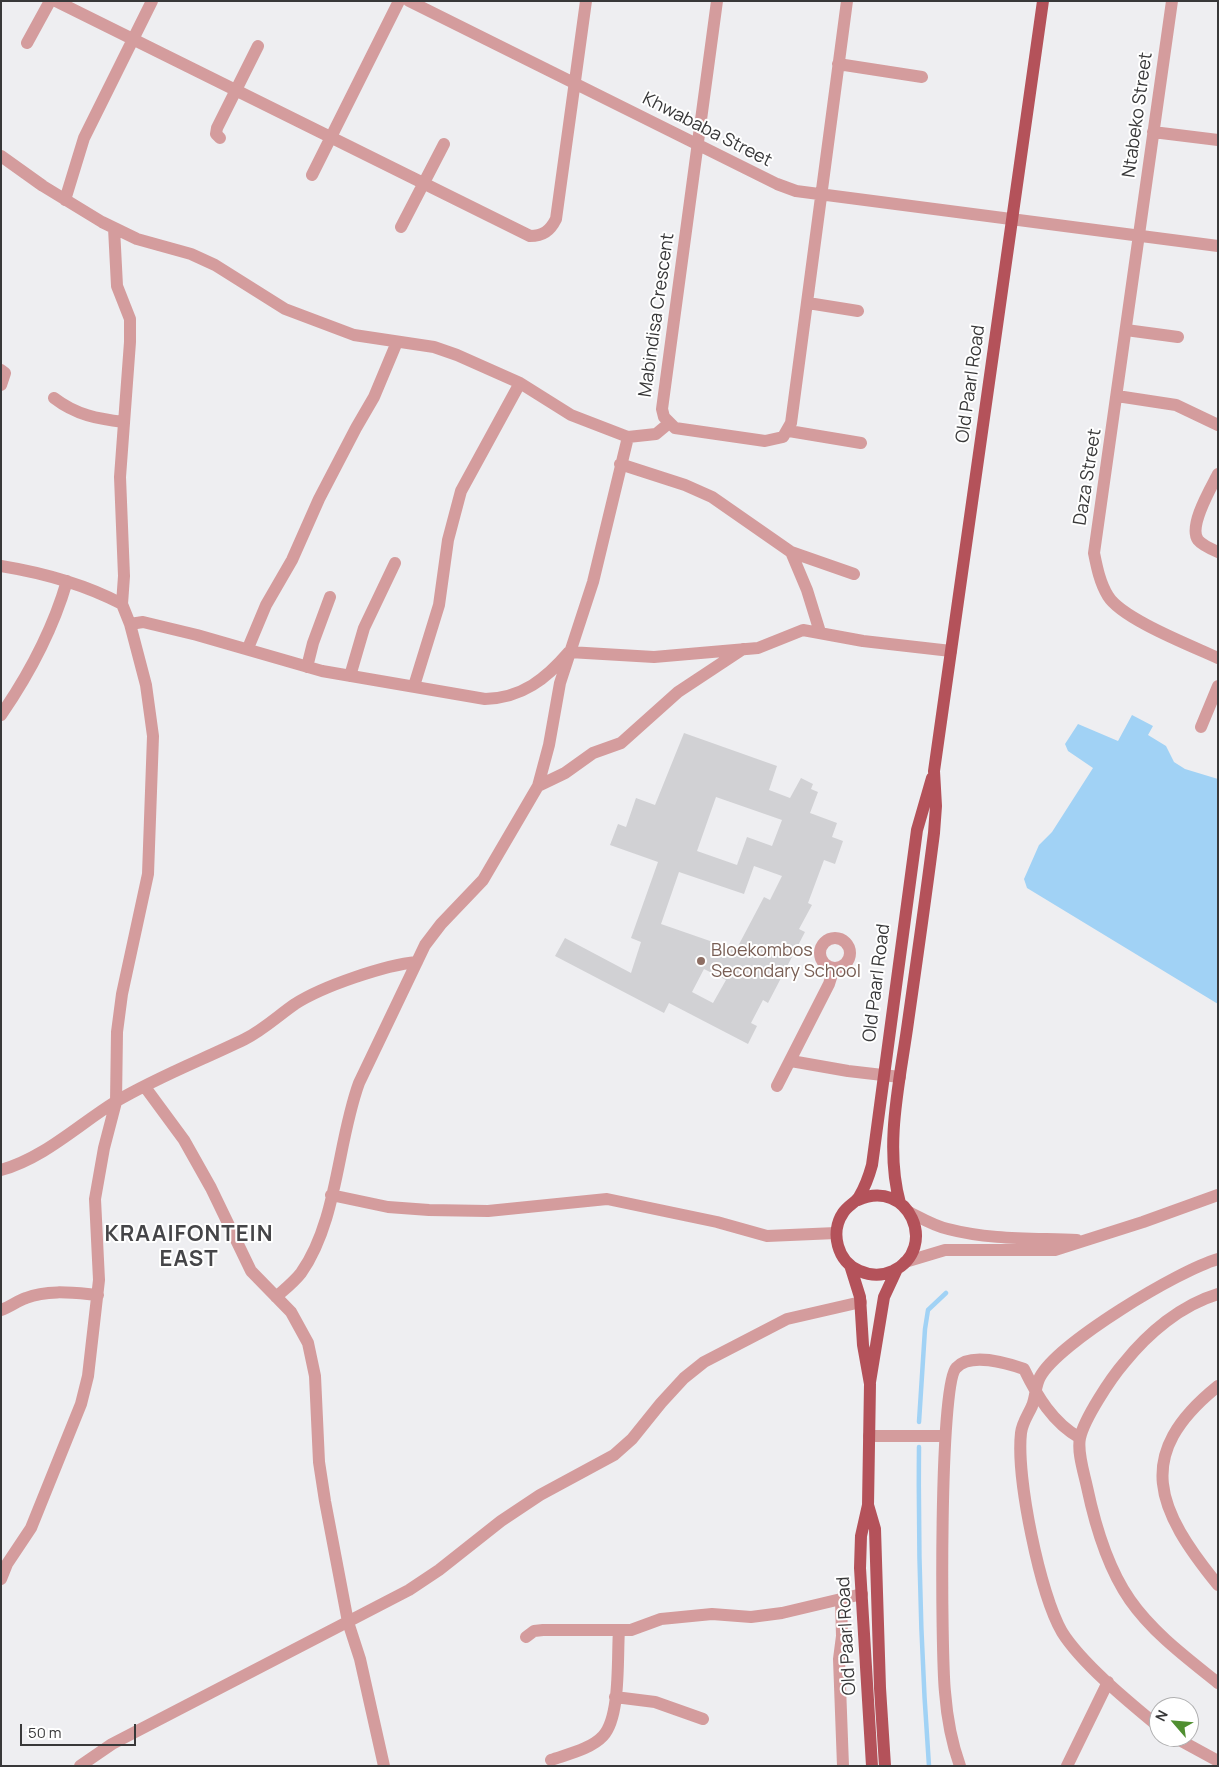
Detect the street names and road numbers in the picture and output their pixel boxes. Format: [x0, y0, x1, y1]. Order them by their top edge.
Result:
street label: Ntabeko Street [1118, 51, 1158, 179]
street label: Khwababa Street [639, 88, 775, 172]
street label: Mabindisa Crescent [635, 232, 679, 398]
street label: Old Paarl Road [952, 324, 990, 444]
street label: Daza Street [1070, 427, 1106, 527]
street label: Old Paarl Road [859, 923, 895, 1043]
street label: Old Paarl Road [833, 1576, 861, 1696]

